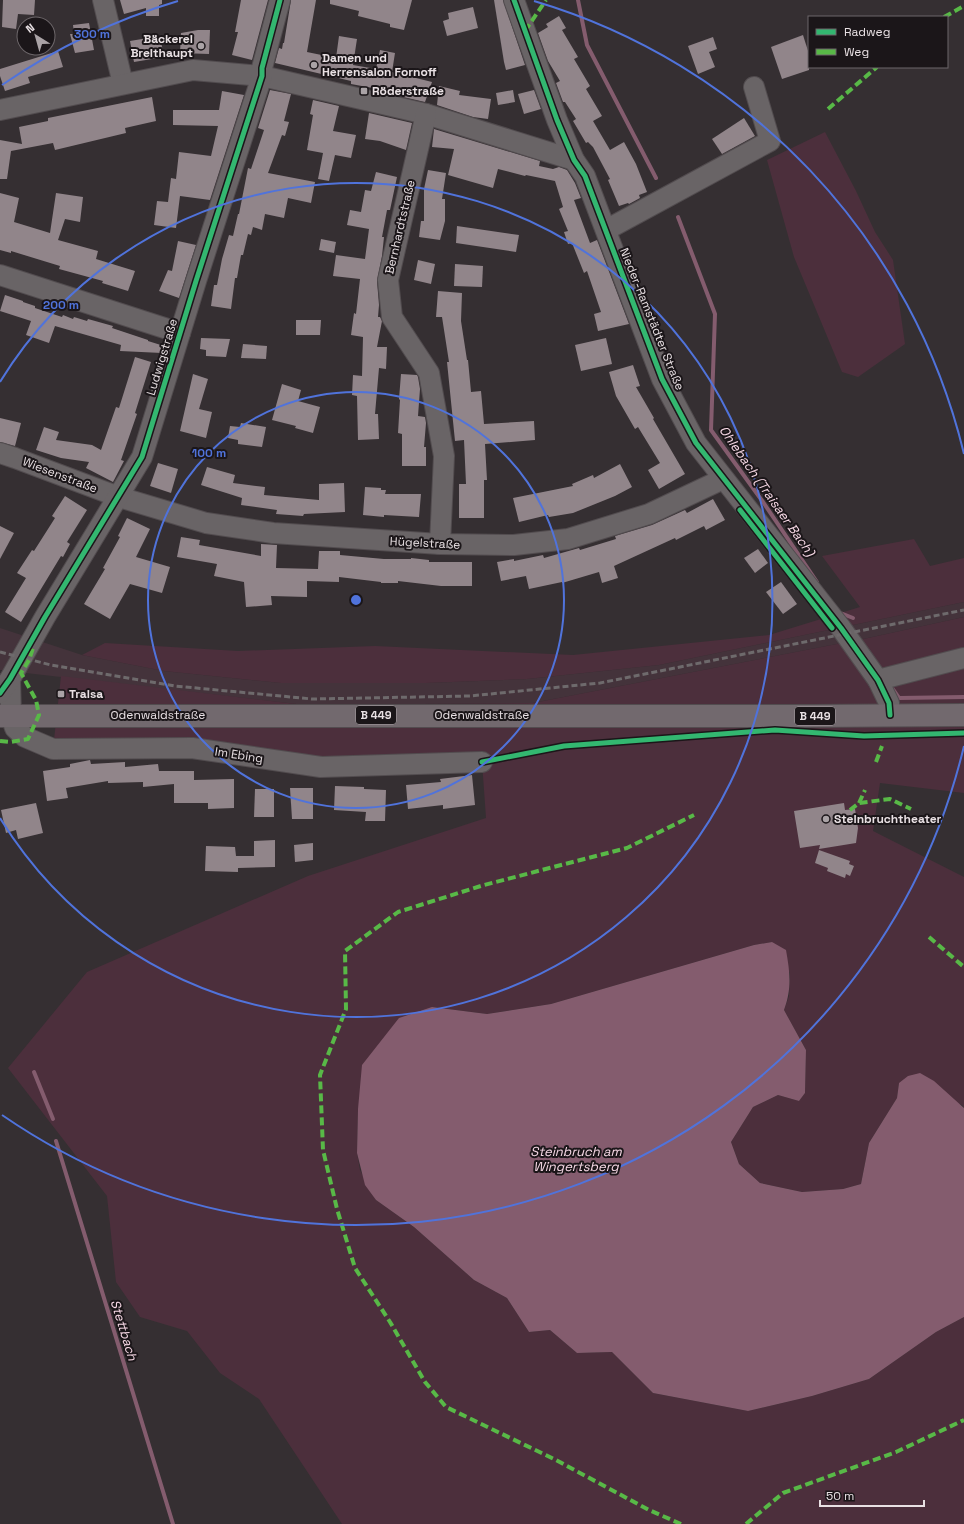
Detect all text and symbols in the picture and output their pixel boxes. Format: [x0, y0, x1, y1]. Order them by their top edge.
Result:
north arrow [16, 16, 56, 56]
legend [808, 16, 948, 68]
text: N [23, 20, 37, 36]
text: Radweg [844, 24, 890, 40]
text: 300 m [74, 26, 110, 42]
place label: Bäckerei Breithaupt [130, 31, 193, 61]
marker: Bäckerei Breithaupt [196, 41, 206, 51]
text: Weg [844, 44, 869, 60]
place label: Damen und Herrensalon Fornoff [322, 50, 437, 80]
marker: Damen und Herrensalon Fornoff [309, 60, 319, 70]
place label: Röderstraße [372, 83, 444, 99]
marker: Röderstraße [359, 86, 369, 96]
street label: Bernhardtstraße [381, 178, 419, 276]
street label: Nieder-Ramstädter Straße [616, 245, 688, 393]
text: 200 m [43, 297, 79, 313]
street label: Ludwigstraße [143, 317, 181, 397]
water label: Ohlebach (Traisaer Bach) [715, 422, 819, 561]
text: 100 m [192, 445, 226, 461]
street label: Wiesenstraße [20, 453, 100, 497]
street label: Hügelstraße [389, 533, 461, 553]
centre of rings [349, 593, 363, 607]
place label: Traisa [69, 686, 103, 702]
marker: Traisa [56, 689, 66, 699]
road number: B 449 [356, 706, 396, 724]
street label: Odenwaldstraße [111, 707, 205, 723]
street label: Odenwaldstraße [435, 707, 529, 723]
road number: B 449 [795, 707, 835, 725]
street label: Im Ebing [214, 743, 264, 767]
place label: Steinbruchtheater [834, 811, 942, 827]
marker: Steinbruchtheater [821, 814, 831, 824]
water label: Steinbruch am Wingertsberg [530, 1143, 623, 1175]
water label: Stettbach [107, 1297, 142, 1364]
scale bar [820, 1482, 924, 1508]
text: 50 m [826, 1488, 854, 1504]

